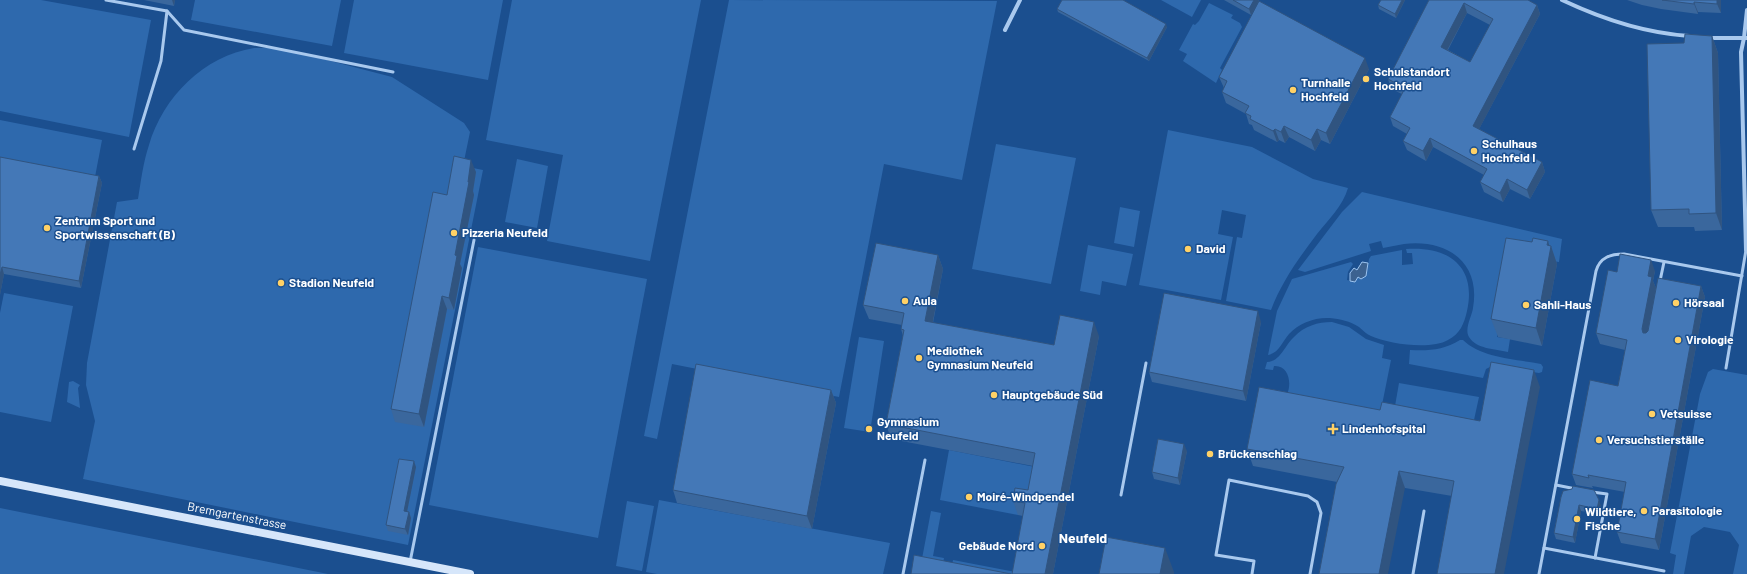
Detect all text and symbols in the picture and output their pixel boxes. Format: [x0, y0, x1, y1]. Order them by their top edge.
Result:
place label: Schulstandort Hochfeld [1374, 64, 1450, 92]
marker: Schulstandort Hochfeld [1361, 74, 1371, 84]
place label: Turnhalle Hochfeld [1301, 75, 1351, 103]
marker: Turnhalle Hochfeld [1288, 85, 1298, 95]
place label: Schulhaus Hochfeld I [1482, 136, 1537, 164]
marker: Schulhaus Hochfeld I [1469, 146, 1479, 156]
place label: Zentrum Sport und Sportwissenschaft (B) [55, 213, 176, 241]
marker: Zentrum Sport und Sportwissenschaft (B) [42, 223, 52, 233]
place label: Pizzeria Neufeld [462, 225, 548, 239]
marker: Pizzeria Neufeld [449, 228, 459, 238]
place label: David [1196, 241, 1226, 255]
marker: David [1183, 244, 1193, 254]
place label: Stadion Neufeld [289, 275, 374, 289]
marker: Stadion Neufeld [276, 278, 286, 288]
place label: Aula [913, 293, 937, 307]
place label: Hörsaal [1684, 295, 1724, 309]
marker: Aula [900, 296, 910, 306]
place label: Sahli-Haus [1534, 297, 1591, 311]
marker: Hörsaal [1671, 298, 1681, 308]
marker: Sahli-Haus [1521, 300, 1531, 310]
place label: Virologie [1686, 332, 1734, 346]
marker: Virologie [1673, 335, 1683, 345]
place label: Mediothek Gymnasium Neufeld [927, 343, 1033, 371]
marker: Mediothek Gymnasium Neufeld [914, 353, 924, 363]
place label: Hauptgebäude Süd [1002, 387, 1103, 401]
marker: Hauptgebäude Süd [989, 390, 999, 400]
place label: Vetsuisse [1660, 406, 1712, 420]
marker: Vetsuisse [1647, 409, 1657, 419]
place label: Gymnasium Neufeld [877, 414, 939, 442]
place label: Lindenhofspital [1342, 421, 1426, 435]
marker: Lindenhofspital [1327, 423, 1339, 435]
marker: Gymnasium Neufeld [864, 424, 874, 434]
place label: Versuchstierställe [1607, 432, 1705, 446]
marker: Versuchstierställe [1594, 435, 1604, 445]
place label: Brückenschlag [1218, 446, 1297, 460]
marker: Brückenschlag [1205, 449, 1215, 459]
place label: Moiré-Windpendel [977, 489, 1074, 503]
marker: Moiré-Windpendel [964, 492, 974, 502]
street label: Bremgartenstrasse [186, 499, 288, 531]
place label: Parasitologie [1652, 503, 1723, 517]
place label: Wildtiere, Fische [1585, 504, 1636, 532]
marker: Parasitologie [1639, 506, 1649, 516]
marker: Wildtiere, Fische [1572, 514, 1582, 524]
district label: Neufeld [1059, 529, 1107, 546]
place label: Gebäude Nord [959, 538, 1034, 552]
marker: Gebäude Nord [1037, 541, 1047, 551]

